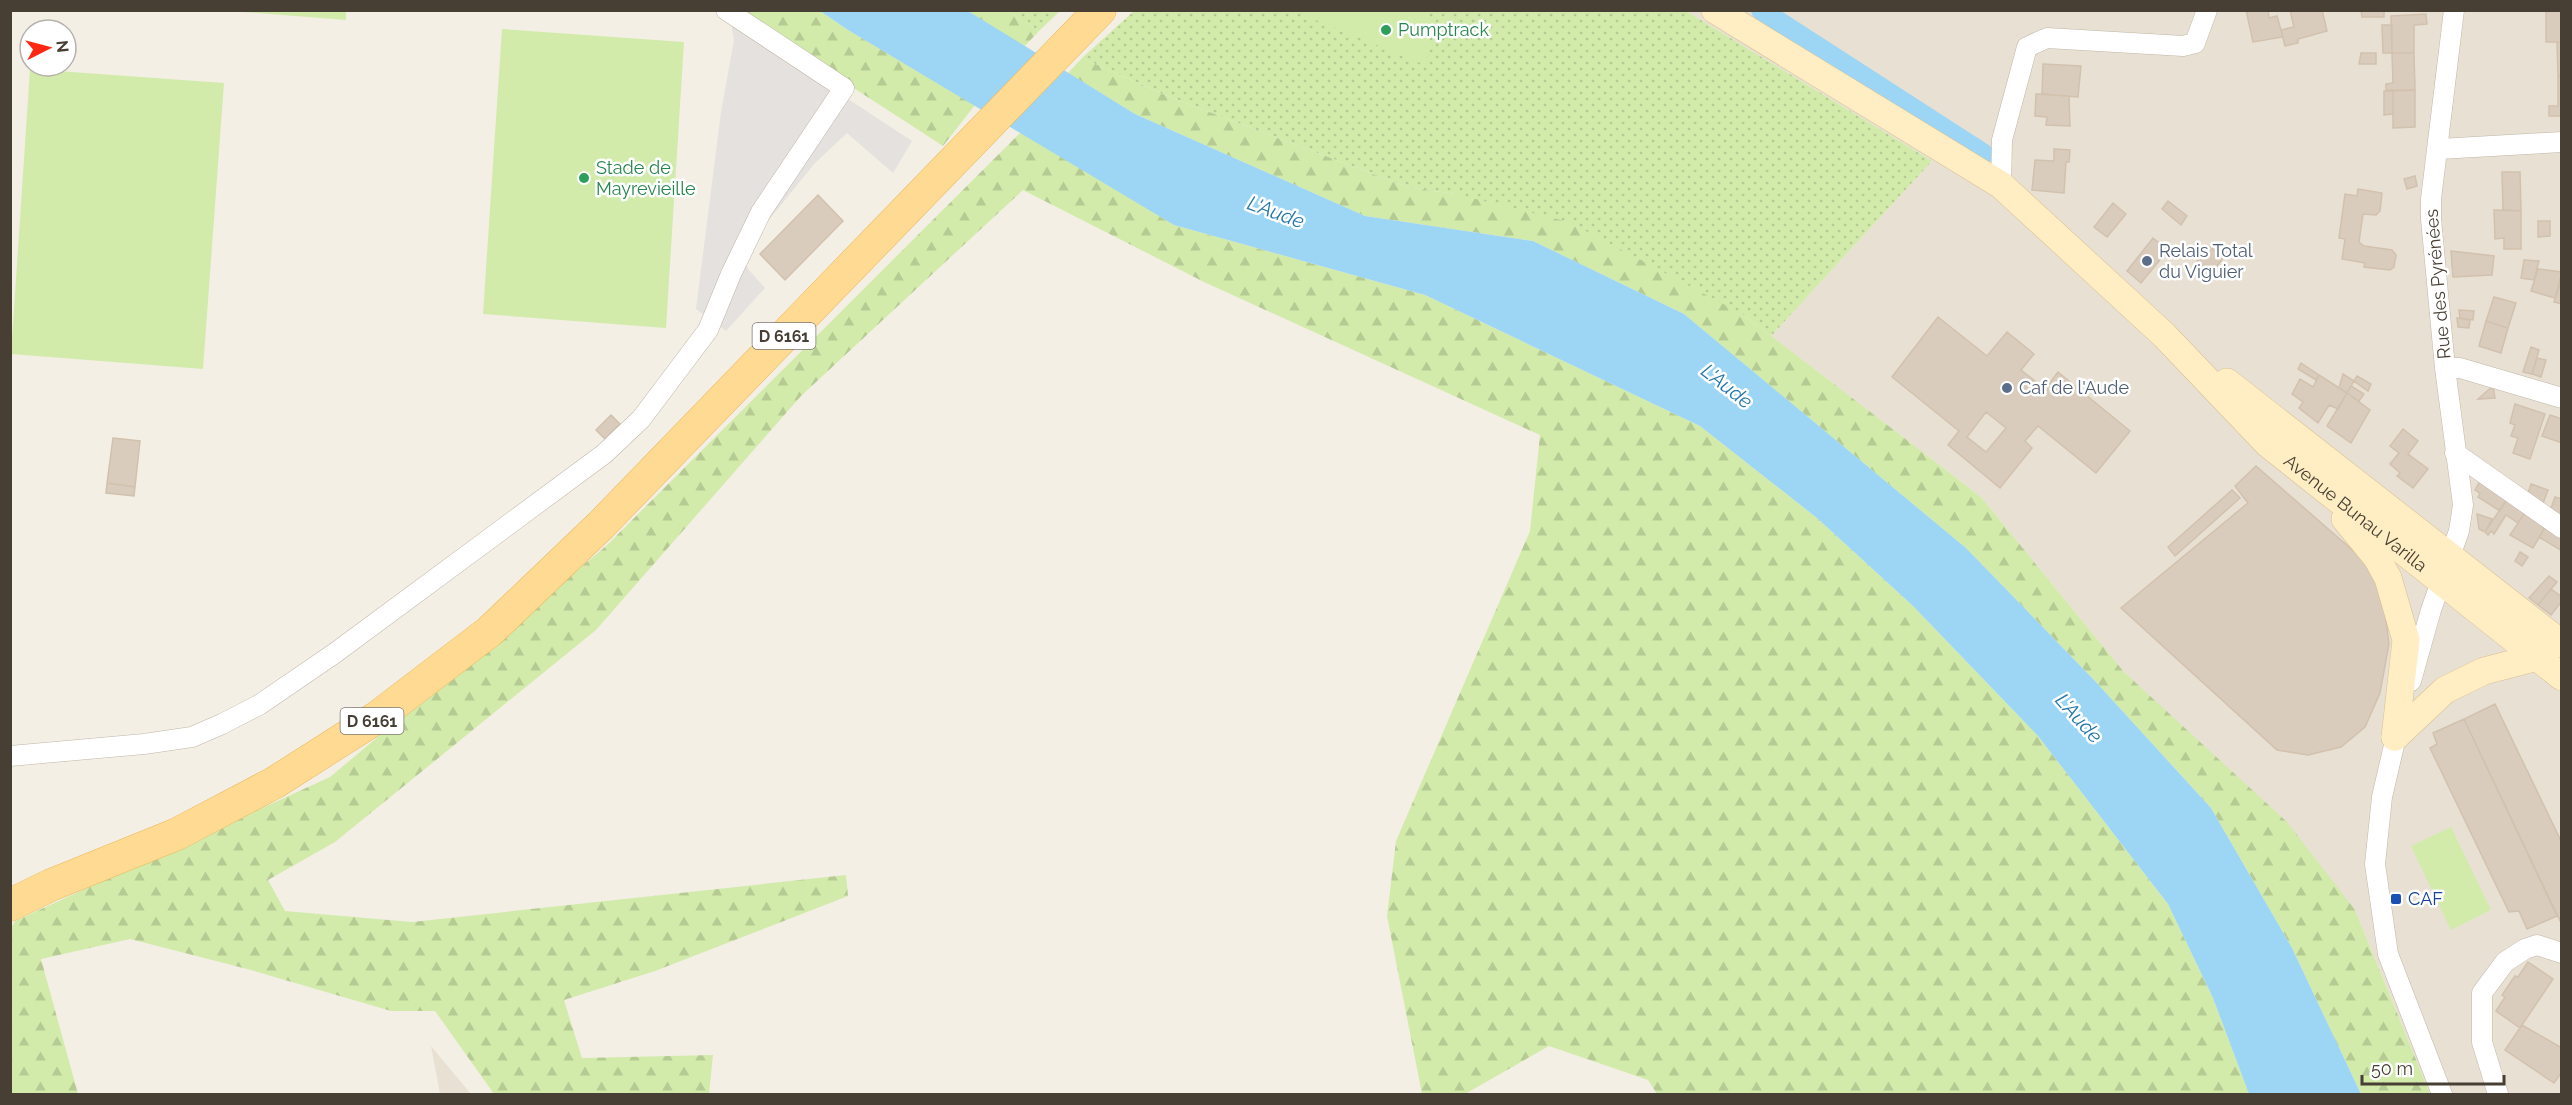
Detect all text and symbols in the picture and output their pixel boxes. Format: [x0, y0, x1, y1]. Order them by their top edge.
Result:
north arrow [18, 18, 78, 78]
place label: Pumptrack [1398, 19, 1489, 40]
marker: Pumptrack [1379, 23, 1393, 37]
text: N [52, 39, 73, 54]
place label: Stade de Mayrevieille [596, 157, 696, 199]
marker: Stade de Mayrevieille [577, 171, 591, 185]
water label: L'Aude [1244, 191, 1308, 233]
street label: Rue des Pyrénées [2420, 208, 2455, 360]
place label: Relais Total du Viguier [2159, 240, 2253, 282]
marker: Relais Total du Viguier [2140, 254, 2154, 268]
road number: D 6161 [752, 323, 816, 349]
water label: L'Aude [1697, 359, 1758, 414]
place label: Caf de l'Aude [2019, 377, 2129, 398]
marker: Caf de l'Aude [2000, 381, 2014, 395]
street label: Avenue Bunau Varilla [2280, 450, 2431, 576]
water label: L'Aude [2050, 688, 2108, 748]
road number: D 6161 [340, 708, 404, 734]
place label: CAF [2408, 888, 2443, 909]
marker: CAF [2389, 892, 2403, 906]
scale bar [2362, 1048, 2504, 1086]
text: 50 m [2371, 1058, 2413, 1079]

